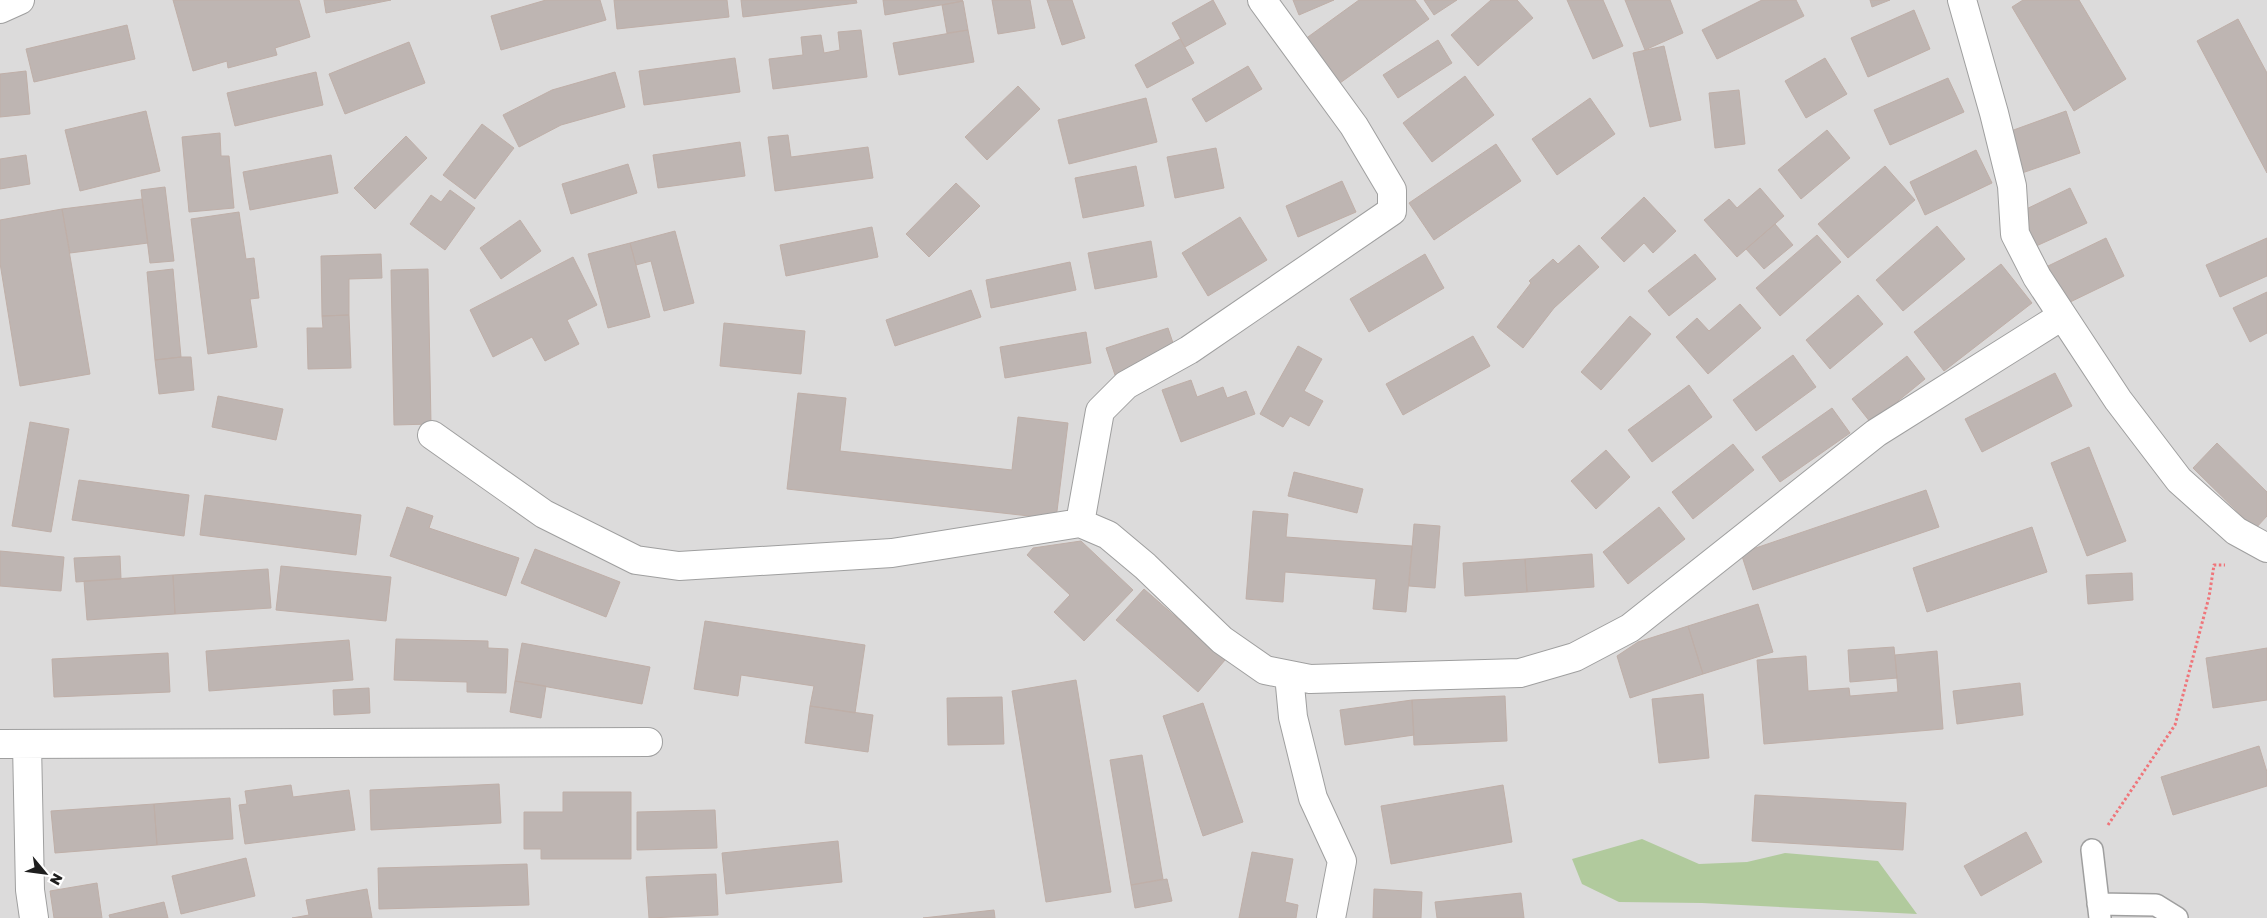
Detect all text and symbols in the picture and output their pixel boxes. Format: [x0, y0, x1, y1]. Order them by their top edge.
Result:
north arrow [20, 848, 70, 898]
text: N [47, 871, 67, 888]

